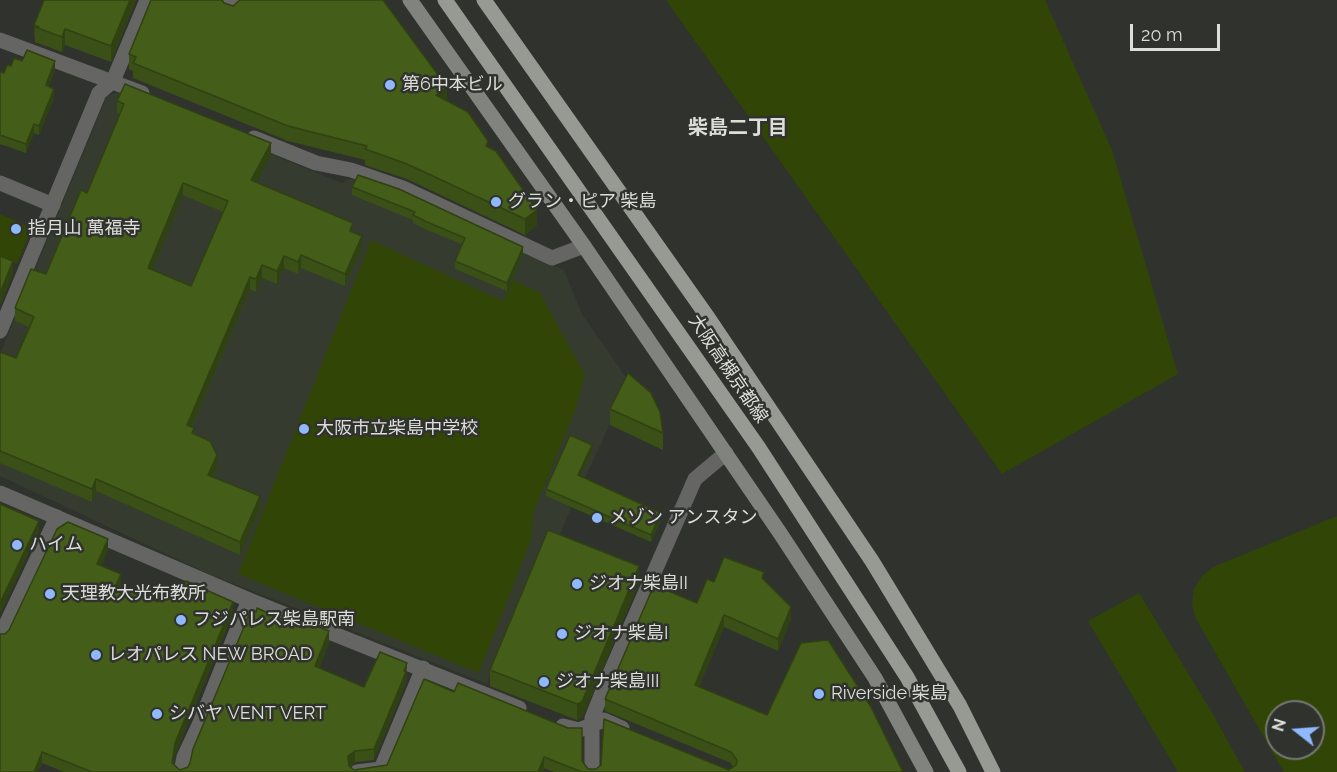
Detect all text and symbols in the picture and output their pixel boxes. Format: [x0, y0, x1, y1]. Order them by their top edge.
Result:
scale bar [1133, 12, 1223, 50]
text: 20 m [1141, 24, 1183, 45]
place label: 第6中本ビル [402, 74, 503, 96]
marker: 第6中本ビル [383, 78, 397, 92]
district label: 柴島二丁目 [688, 116, 788, 140]
place label: グラン・ピア 柴島 [508, 191, 657, 213]
marker: グラン・ピア 柴島 [489, 195, 503, 209]
place label: 指月山 萬福寺 [28, 218, 141, 240]
marker: 指月山 萬福寺 [9, 222, 23, 236]
street label: 大阪高槻京都線 [684, 311, 772, 427]
place label: 大阪市立柴島中学校 [316, 418, 478, 440]
marker: 大阪市立柴島中学校 [297, 422, 311, 436]
place label: メゾン アンスタン [609, 507, 758, 529]
marker: メゾン アンスタン [590, 511, 604, 525]
place label: ハイム [29, 534, 83, 556]
marker: ハイム [10, 538, 24, 552]
place label: ジオナ柴島II [589, 573, 688, 595]
marker: ジオナ柴島II [570, 577, 584, 591]
place label: 天理教大光布教所 [62, 583, 206, 605]
marker: 天理教大光布教所 [43, 587, 57, 601]
place label: フジパレス柴島駅南 [193, 609, 355, 631]
marker: フジパレス柴島駅南 [174, 613, 188, 627]
place label: ジオナ柴島I [574, 623, 668, 645]
marker: ジオナ柴島I [555, 627, 569, 641]
place label: レオパレス NEW BROAD [108, 644, 313, 666]
marker: レオパレス NEW BROAD [89, 648, 103, 662]
place label: ジオナ柴島III [556, 671, 659, 693]
marker: ジオナ柴島III [537, 675, 551, 689]
place label: Riverside 柴島 [831, 683, 948, 705]
marker: Riverside 柴島 [812, 687, 826, 701]
north arrow [1265, 700, 1325, 760]
place label: シバヤ VENT VERT [169, 703, 326, 725]
marker: シバヤ VENT VERT [150, 707, 164, 721]
text: N [1268, 717, 1290, 734]

